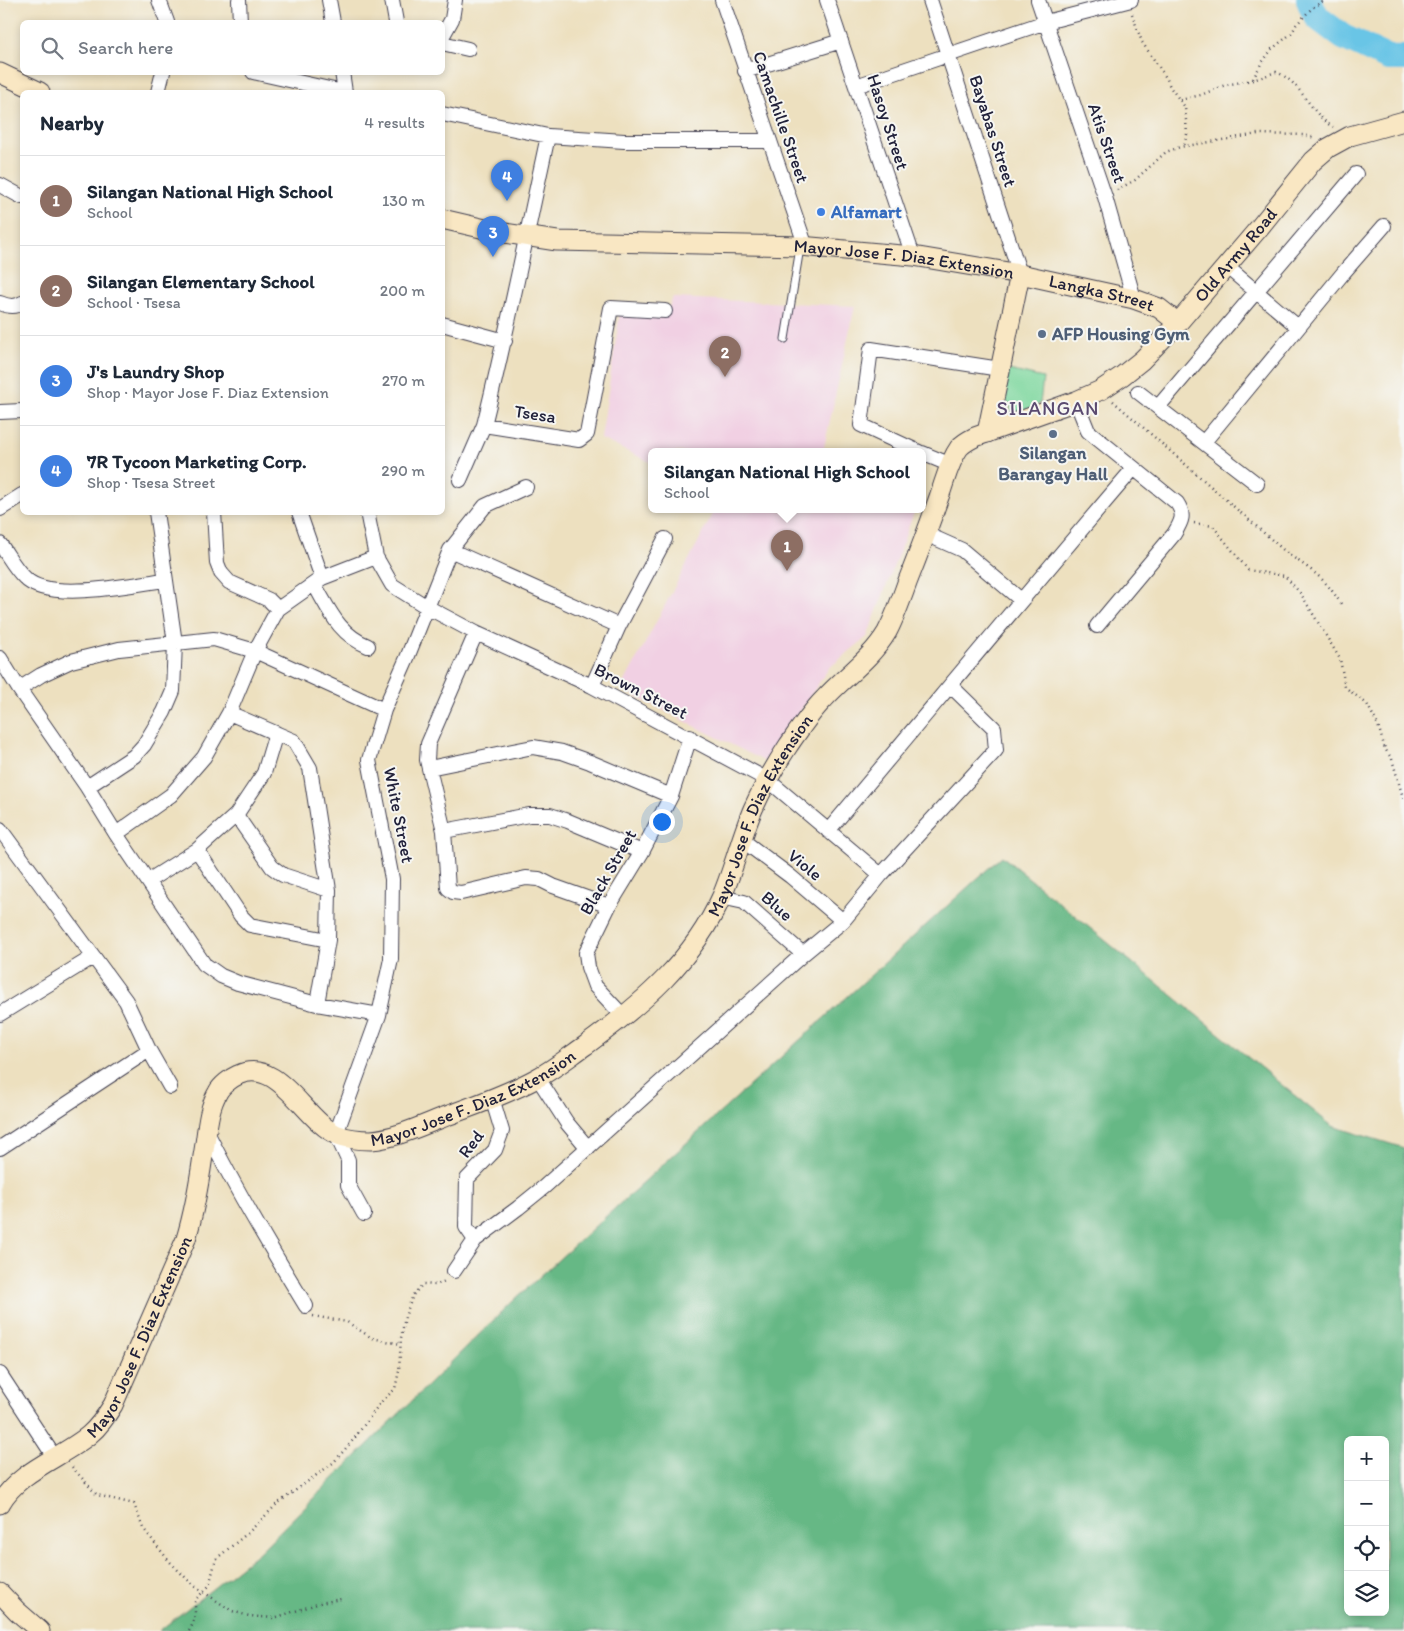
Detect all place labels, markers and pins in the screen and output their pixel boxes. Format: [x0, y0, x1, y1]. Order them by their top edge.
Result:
pin: 4 [491, 160, 523, 201]
place label: Alfamart [830, 201, 902, 223]
marker: Alfamart [815, 206, 827, 218]
pin: 3 [477, 216, 509, 257]
place label: AFP Housing Gym [1051, 323, 1190, 345]
marker: AFP Housing Gym [1036, 328, 1048, 340]
pin: 2 [709, 336, 741, 377]
marker: Silangan Barangay Hall [1047, 428, 1059, 440]
place label: Silangan Barangay Hall [998, 442, 1109, 485]
pin: 1 [771, 530, 803, 571]

